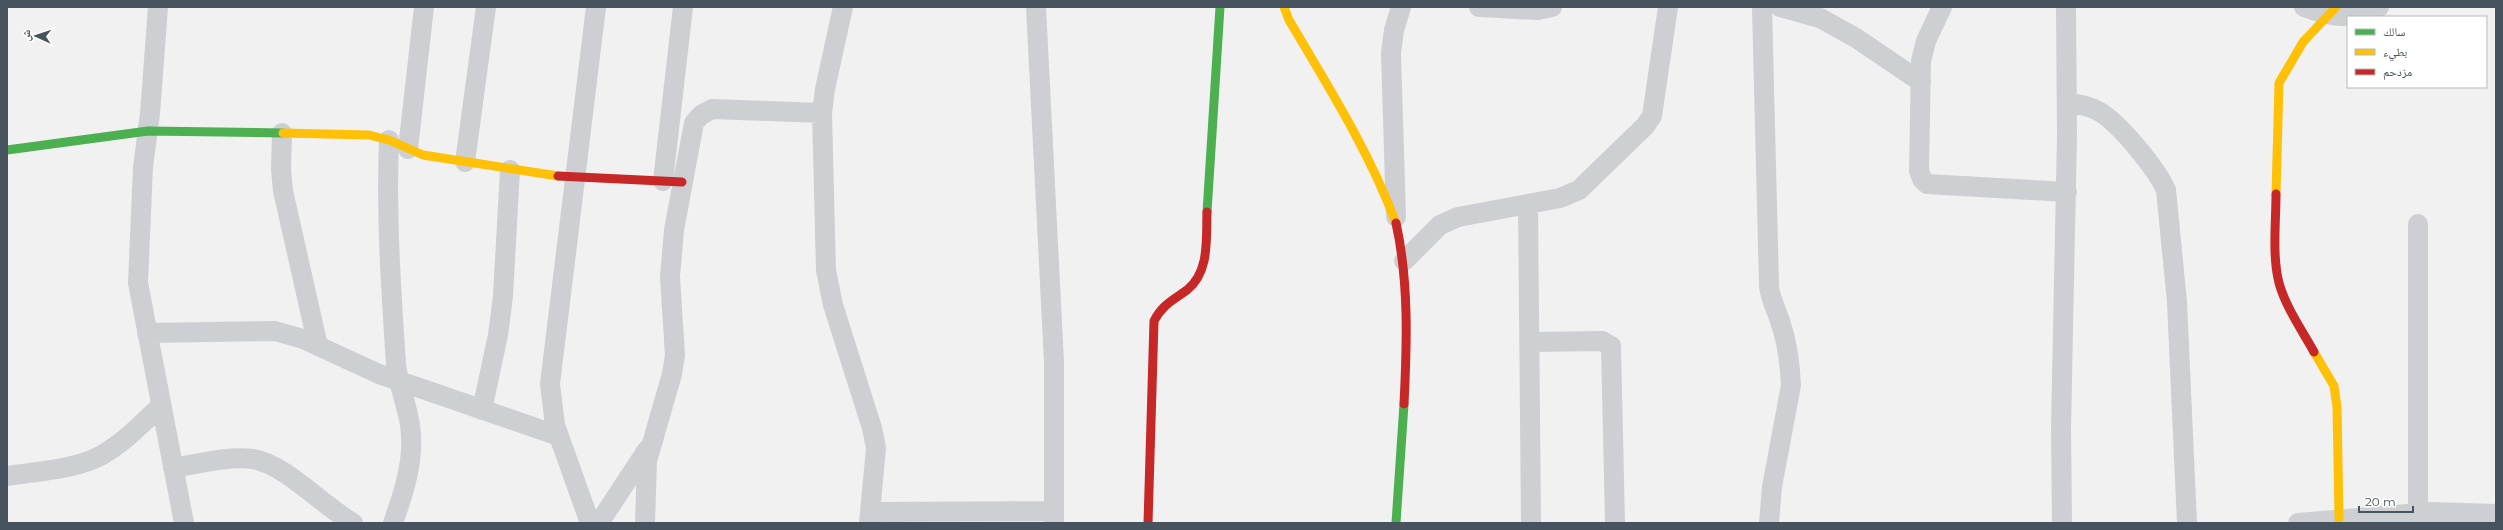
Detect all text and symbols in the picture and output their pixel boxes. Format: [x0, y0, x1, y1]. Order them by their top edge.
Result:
north arrow [16, 16, 56, 56]
legend [2347, 16, 2487, 88]
text: سالك [2383, 24, 2405, 39]
text: ش [19, 29, 34, 42]
text: بطيء [2383, 44, 2407, 62]
text: مزدحم [2383, 64, 2412, 80]
scale bar [2359, 488, 2413, 514]
text: 20 m [2365, 494, 2396, 509]

